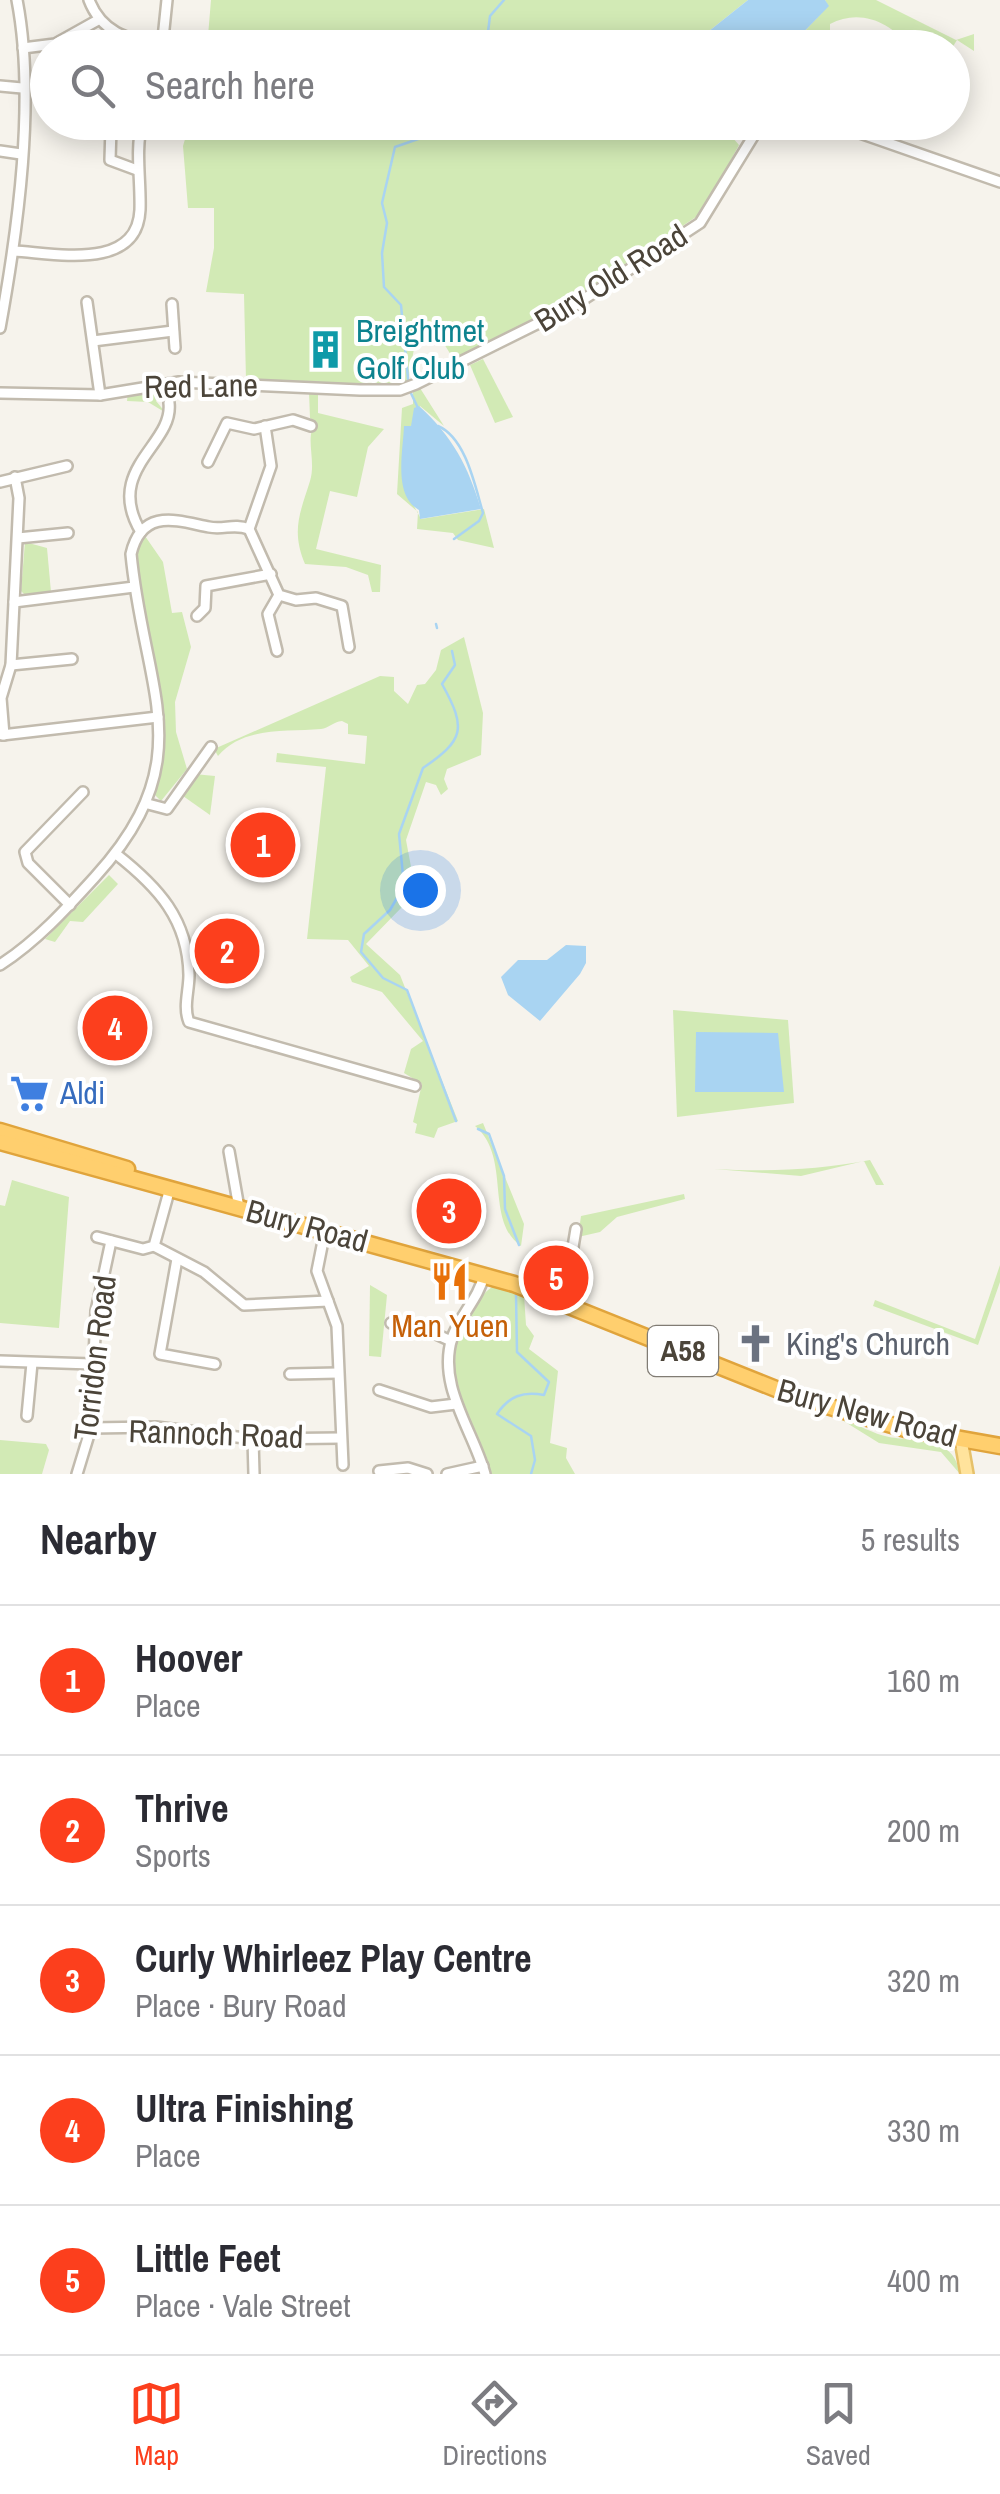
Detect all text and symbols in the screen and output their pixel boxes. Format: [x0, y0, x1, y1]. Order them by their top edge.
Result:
search box [30, 30, 970, 140]
icon: search [65, 58, 120, 113]
text: Search here [145, 60, 315, 111]
street label: Bury Old Road [526, 214, 695, 341]
place label: Breightmet Golf Club [356, 309, 484, 389]
building icon: Breightmet Golf Club [305, 328, 347, 370]
street label: Red Lane [144, 363, 258, 408]
pin: 1 [230, 808, 296, 882]
your location [395, 865, 446, 916]
pin: 2 [194, 914, 260, 988]
pin: 4 [82, 990, 148, 1066]
place label: Aldi [59, 1071, 105, 1114]
supermarket icon: Aldi [9, 1072, 51, 1114]
pin: 3 [416, 1174, 482, 1248]
street label: Bury Road [242, 1189, 373, 1262]
pin: 5 [524, 1240, 588, 1316]
restaurant icon: Man Yuen [429, 1260, 471, 1302]
street label: Torridon Road [63, 1273, 126, 1443]
place label: Man Yuen [391, 1304, 509, 1347]
place label: King's Church [786, 1322, 950, 1365]
church icon: King's Church [735, 1323, 777, 1365]
road number: A58 [648, 1326, 718, 1376]
street label: Bury New Road [773, 1368, 961, 1457]
street label: Rannoch Road [128, 1409, 304, 1458]
text: Nearby [40, 1511, 157, 1567]
text: 5 results [861, 1518, 960, 1561]
text: Hoover [135, 1633, 242, 1684]
text: 1 [65, 1659, 80, 1702]
text: 160 m [887, 1659, 960, 1702]
text: Place [135, 1684, 201, 1727]
text: Thrive [135, 1783, 229, 1834]
text: 2 [65, 1809, 80, 1852]
text: 200 m [887, 1809, 960, 1852]
text: Sports [135, 1834, 211, 1877]
text: Curly Whirleez Play Centre [135, 1933, 532, 1984]
text: 3 [65, 1959, 80, 2002]
text: 320 m [887, 1959, 960, 2002]
text: Place · Bury Road [135, 1984, 347, 2027]
text: Ultra Finishing [135, 2083, 353, 2134]
text: 4 [65, 2109, 80, 2152]
text: 330 m [887, 2109, 960, 2152]
text: Place [135, 2134, 201, 2177]
text: Little Feet [135, 2233, 281, 2284]
text: 5 [65, 2259, 80, 2302]
text: 400 m [887, 2259, 960, 2302]
text: Place · Vale Street [135, 2284, 350, 2327]
tab: Map [129, 2376, 184, 2474]
tab: Directions [443, 2376, 547, 2474]
tab: Saved [806, 2376, 871, 2474]

